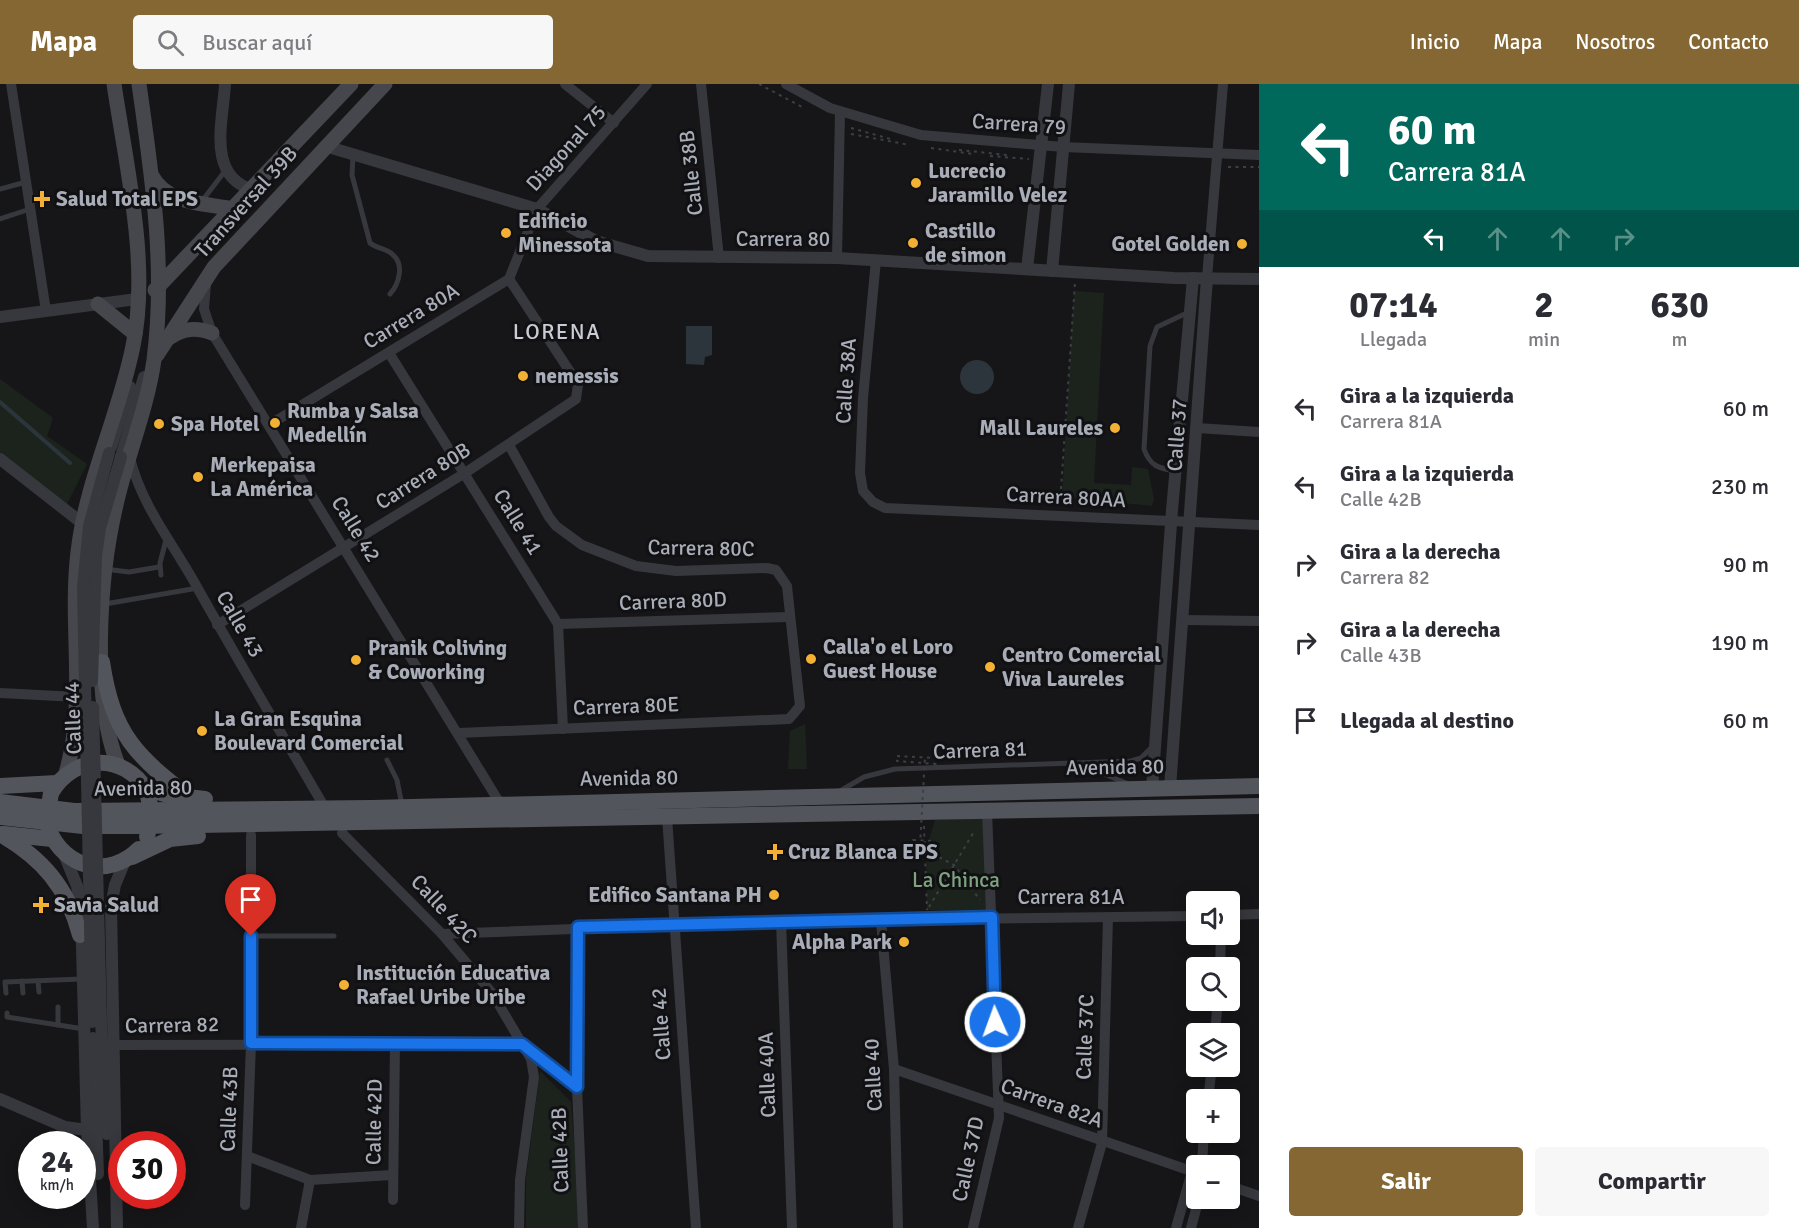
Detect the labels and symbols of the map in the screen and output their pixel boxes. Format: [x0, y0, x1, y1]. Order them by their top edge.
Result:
street label: Diagonal 75 [520, 99, 612, 197]
street label: Carrera 79 [971, 108, 1067, 140]
street label: Calle 38B [674, 129, 708, 217]
street label: Transversal 39B [189, 141, 303, 263]
place label: Lucrecio Jaramillo Velez [928, 158, 1067, 208]
marker: Lucrecio Jaramillo Velez [909, 176, 923, 190]
place label: Salud Total EPS [56, 186, 198, 212]
marker: Salud Total EPS [33, 190, 51, 208]
place label: Edificio Minessota [518, 208, 612, 258]
place label: Castillo de simon [925, 218, 1006, 268]
marker: Edificio Minessota [499, 226, 513, 240]
street label: Carrera 80 [736, 226, 830, 252]
place label: Gotel Golden [1112, 231, 1230, 257]
marker: Castillo de simon [906, 236, 920, 250]
marker: Gotel Golden [1235, 237, 1249, 251]
street label: Carrera 80A [358, 277, 464, 355]
district label: LORENA [513, 318, 601, 345]
street label: Calle 38A [830, 337, 862, 425]
place label: nemessis [535, 363, 619, 389]
marker: nemessis [516, 369, 530, 383]
place label: Rumba y Salsa Medellín [287, 398, 419, 448]
street label: Calle 37 [1161, 398, 1193, 472]
place label: Spa Hotel [171, 411, 260, 437]
place label: Mall Laureles [979, 415, 1103, 441]
marker: Rumba y Salsa Medellín [268, 416, 282, 430]
marker: Spa Hotel [152, 417, 166, 431]
marker: Mall Laureles [1108, 421, 1122, 435]
street label: Carrera 80B [371, 437, 475, 515]
place label: Merkepaisa La América [210, 452, 316, 502]
marker: Merkepaisa La América [191, 470, 205, 484]
street label: Carrera 80AA [1005, 481, 1127, 513]
street label: Calle 41 [488, 484, 548, 560]
street label: Calle 42 [326, 491, 386, 567]
street label: Carrera 80C [647, 534, 755, 562]
street label: Calle 43 [211, 586, 269, 662]
street label: Carrera 80D [619, 586, 727, 616]
place label: Calla'o el Loro Guest House [823, 634, 953, 684]
place label: Pranik Coliving & Coworking [368, 635, 507, 685]
place label: Centro Comercial Viva Laureles [1002, 642, 1161, 692]
marker: Calla'o el Loro Guest House [804, 652, 818, 666]
marker: Pranik Coliving & Coworking [349, 653, 363, 667]
marker: Centro Comercial Viva Laureles [983, 660, 997, 674]
street label: Calle 44 [59, 681, 87, 755]
street label: Carrera 80E [572, 691, 680, 721]
place label: La Gran Esquina Boulevard Comercial [214, 706, 404, 756]
marker: La Gran Esquina Boulevard Comercial [195, 724, 209, 738]
street label: Carrera 81 [932, 735, 1028, 765]
street label: Avenida 80 [1066, 753, 1164, 781]
street label: Avenida 80 [580, 764, 678, 792]
street label: Avenida 80 [94, 774, 192, 802]
place label: Cruz Blanca EPS [788, 839, 938, 865]
marker: Cruz Blanca EPS [766, 843, 784, 861]
park label: La Chinca [912, 867, 1000, 893]
street label: Calle 42C [405, 869, 483, 949]
pin [225, 874, 276, 936]
place label: Edifico Santana PH [588, 882, 762, 908]
street label: Carrera 81A [1017, 884, 1125, 910]
marker: Edifico Santana PH [767, 888, 781, 902]
place label: Savia Salud [54, 892, 159, 918]
marker: Savia Salud [32, 896, 50, 914]
place label: Alpha Park [792, 929, 892, 955]
marker: Alpha Park [897, 935, 911, 949]
place label: Institución Educativa Rafael Uribe Uribe [356, 960, 550, 1010]
marker: Institución Educativa Rafael Uribe Uribe [337, 978, 351, 992]
street label: Calle 42 [645, 987, 677, 1061]
position arrow [963, 990, 1027, 1054]
street label: Calle 37C [1071, 994, 1099, 1080]
street label: Carrera 82 [125, 1011, 219, 1039]
street label: Calle 40A [753, 1032, 781, 1118]
street label: Calle 40 [858, 1038, 888, 1112]
street label: Calle 43B [215, 1066, 243, 1152]
street label: Carrera 82A [997, 1072, 1107, 1134]
street label: Calle 42D [360, 1079, 388, 1165]
street label: Calle 42B [546, 1107, 574, 1193]
street label: Calle 37D [946, 1114, 990, 1204]
speed limit sign: 30 [108, 1131, 186, 1209]

